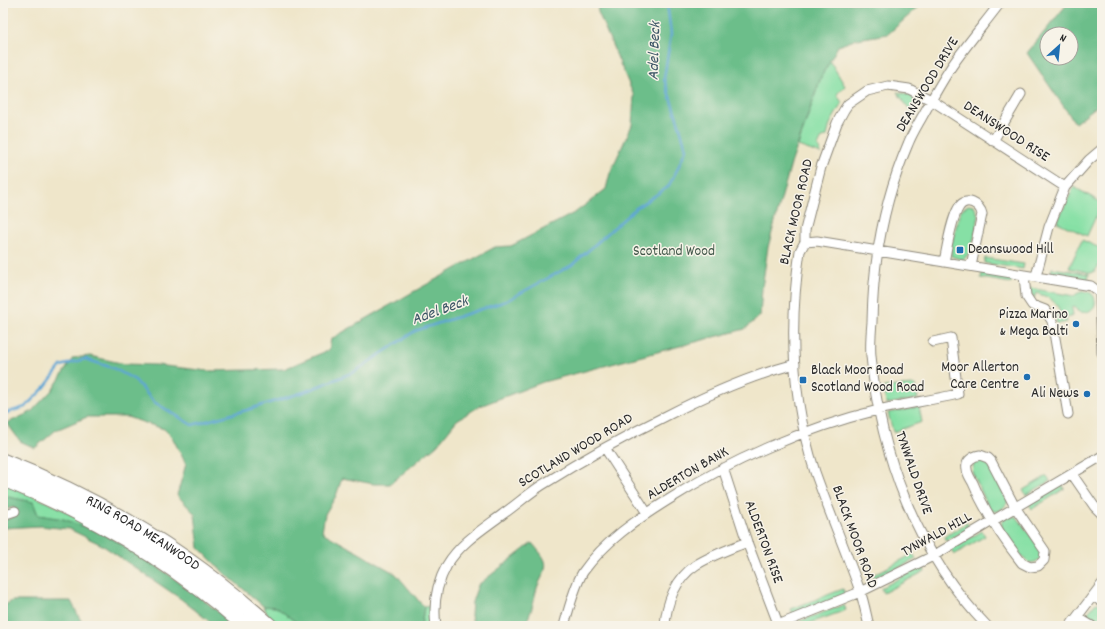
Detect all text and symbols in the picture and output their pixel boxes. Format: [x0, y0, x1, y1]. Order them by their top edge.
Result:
water label: Adel Beck [642, 20, 668, 81]
north arrow [1039, 26, 1079, 66]
text: N [1057, 31, 1069, 47]
street label: DEANSWOOD DRIVE [891, 33, 965, 137]
street label: DEANSWOOD RISE [958, 96, 1054, 168]
street label: BLACK MOOR ROAD [774, 157, 820, 267]
place label: Deanswood Hill [968, 239, 1054, 261]
park label: Scotland Wood [633, 241, 715, 263]
marker: Deanswood Hill [955, 245, 965, 255]
water label: Adel Beck [409, 290, 473, 332]
place label: Pizza Marino & Mega Balti [999, 304, 1068, 343]
marker: Pizza Marino & Mega Balti [1071, 319, 1081, 329]
place label: Moor Allerton Care Centre [941, 357, 1019, 396]
place label: Black Moor Road Scotland Wood Road [811, 360, 924, 399]
marker: Moor Allerton Care Centre [1022, 372, 1032, 382]
marker: Black Moor Road Scotland Wood Road [798, 375, 808, 385]
place label: Ali News [1031, 383, 1079, 405]
marker: Ali News [1082, 389, 1092, 399]
street label: SCOTLAND WOOD ROAD [514, 408, 638, 494]
street label: TYNWALD DRIVE [888, 428, 938, 518]
street label: ALDERTON BANK [643, 442, 733, 506]
street label: BLACK MOOR ROAD [825, 483, 883, 592]
street label: RING ROAD MEANWOOD [81, 490, 204, 577]
street label: ALDERTON RISE [738, 497, 788, 587]
street label: TYNWALD HILL [898, 507, 976, 563]

